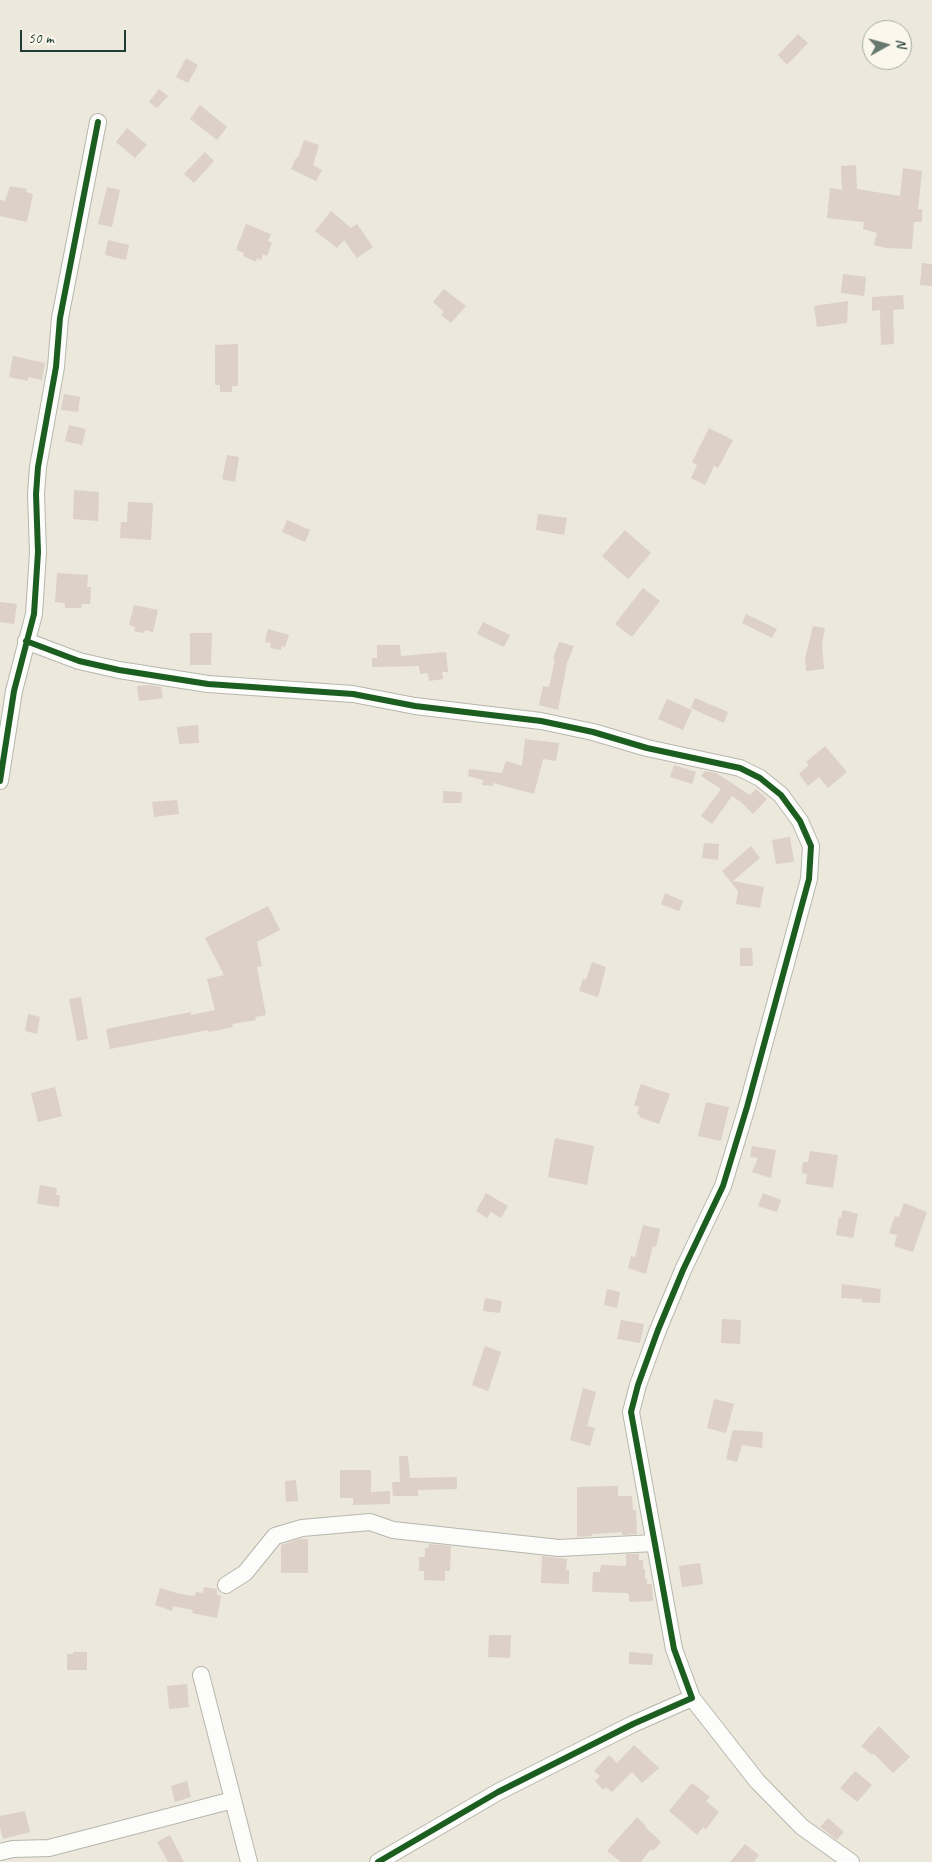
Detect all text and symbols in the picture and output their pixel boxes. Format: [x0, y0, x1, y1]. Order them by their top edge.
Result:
scale bar [22, 20, 129, 52]
north arrow [862, 20, 912, 70]
text: 50 m [28, 29, 54, 48]
text: N [892, 38, 910, 49]

